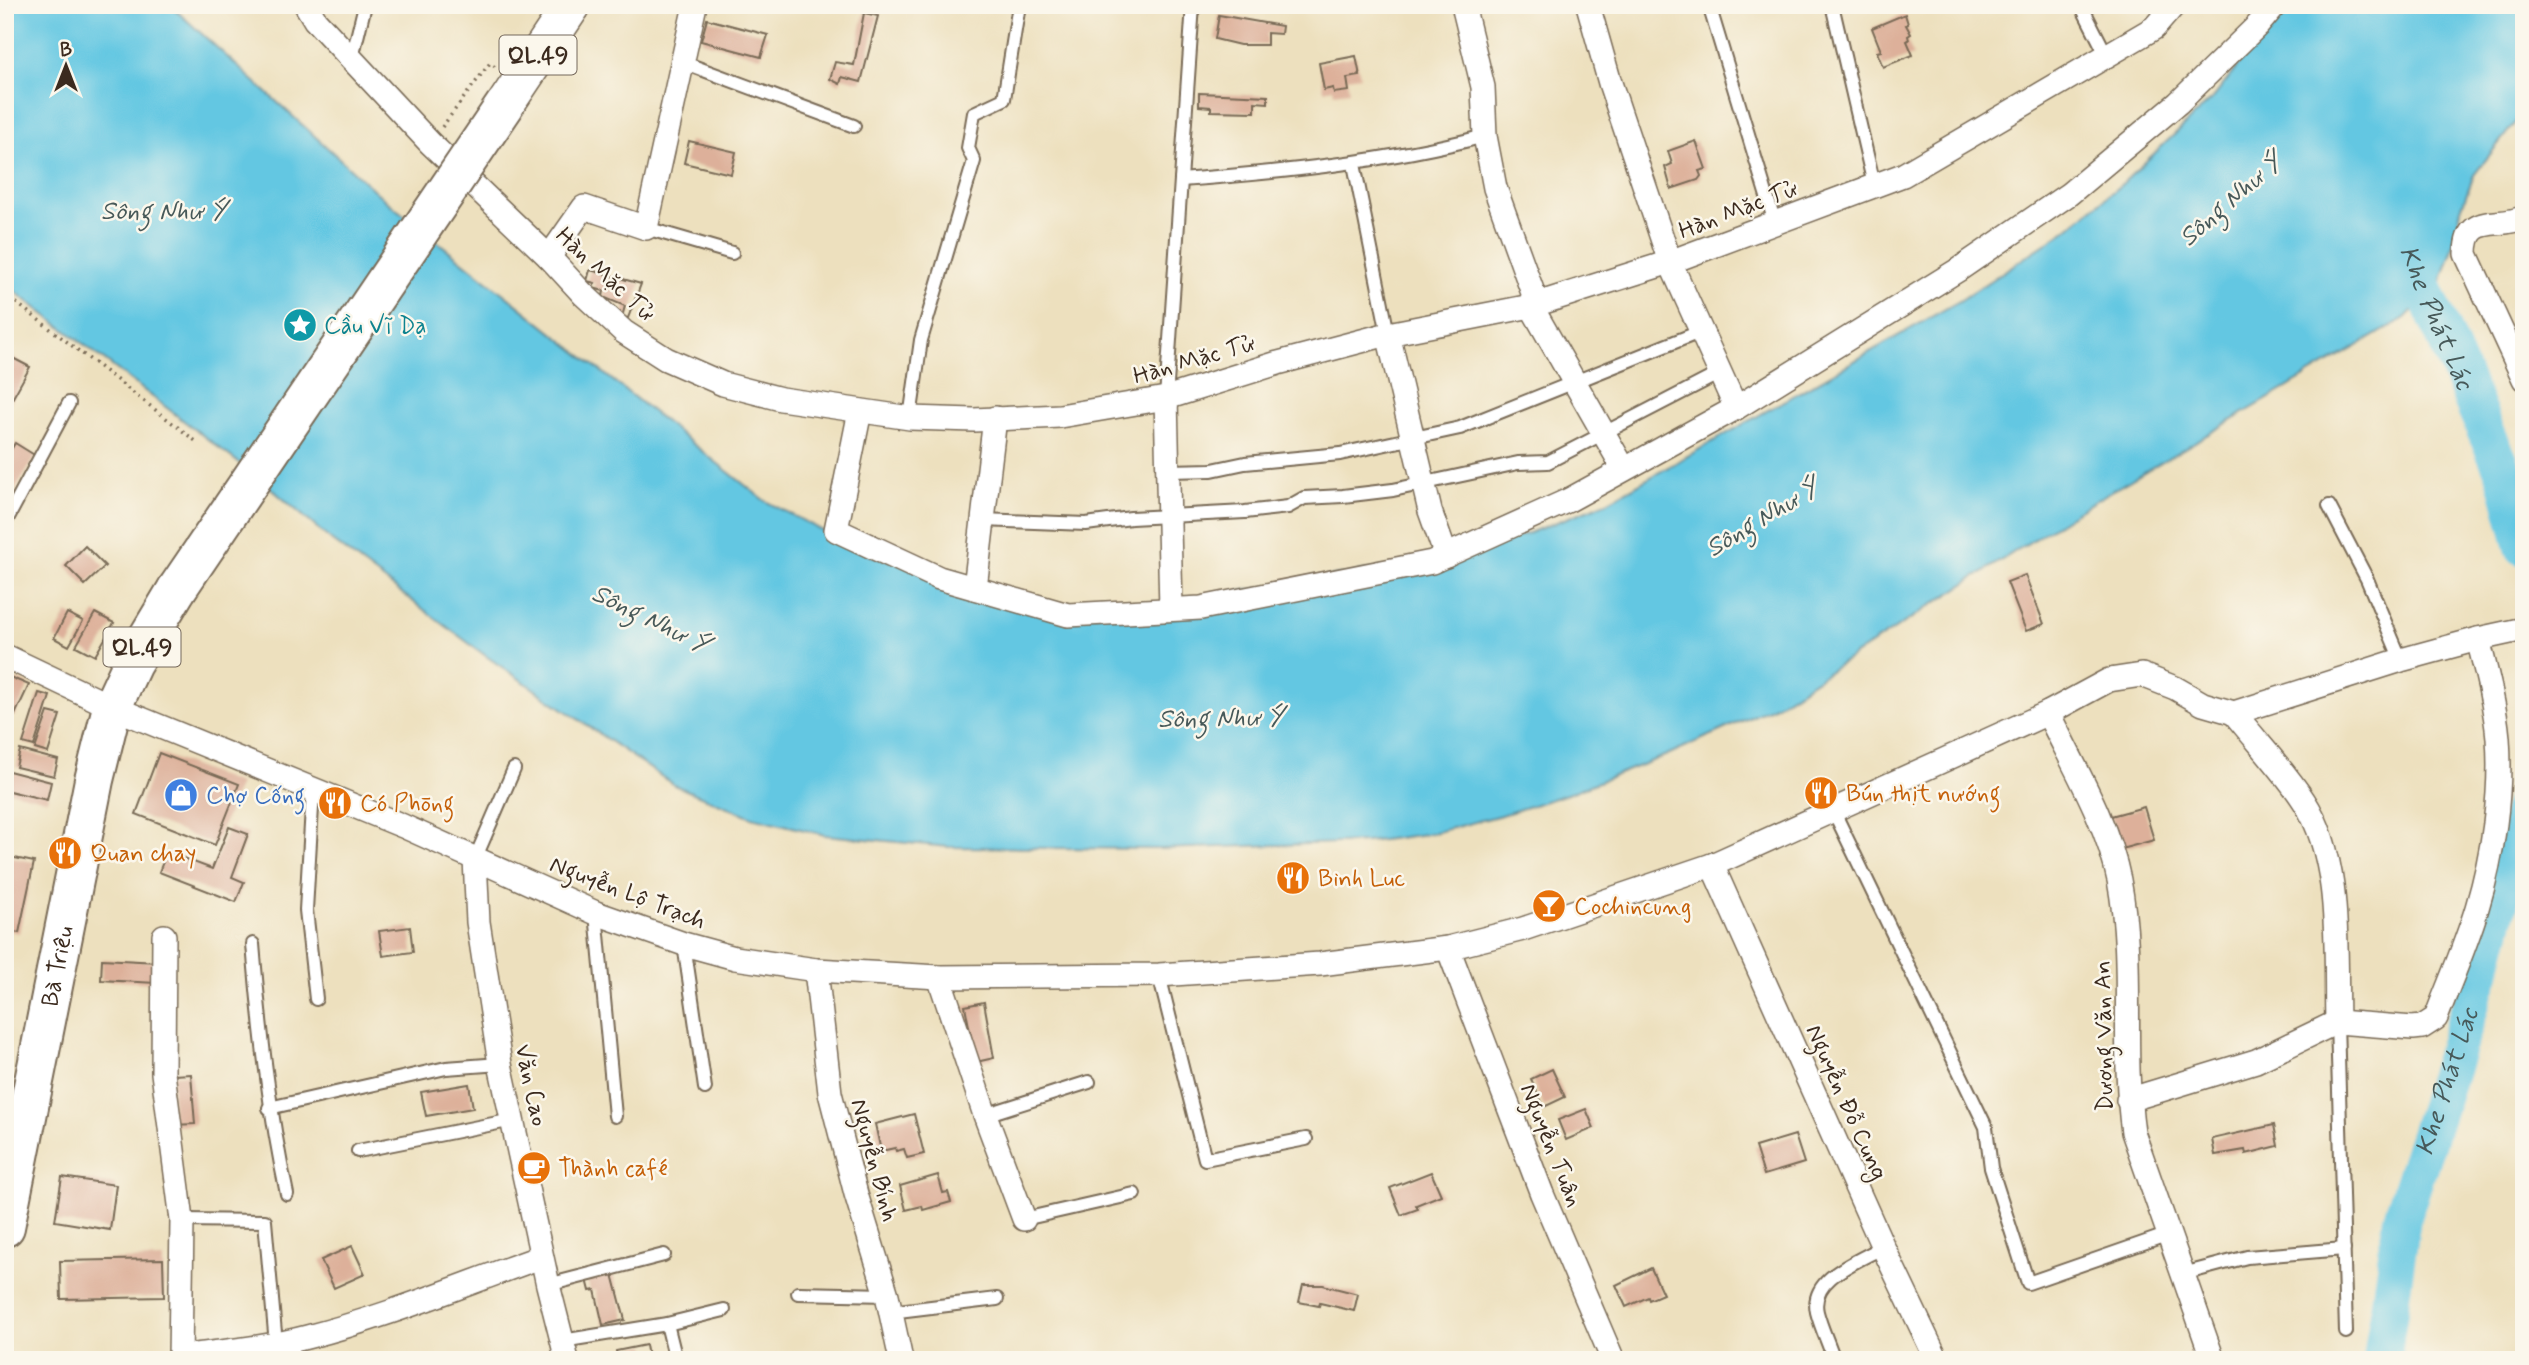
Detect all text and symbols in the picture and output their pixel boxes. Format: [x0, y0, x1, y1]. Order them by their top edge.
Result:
north arrow [32, 32, 102, 102]
road number: QL.49 [500, 36, 576, 74]
text: B [60, 38, 72, 63]
water label: Sông Như Ý [2173, 144, 2295, 257]
street label: Hàn Mặc Tử [1674, 173, 1803, 247]
water label: Sông Như Ý [101, 195, 231, 232]
street label: Hàn Mặc Tử [548, 221, 662, 329]
water label: Khe Phát Lác [2390, 241, 2481, 396]
place icon: Cầu Vĩ Dạ [281, 306, 319, 344]
place label: Cầu Vĩ Dạ [324, 311, 426, 342]
street label: Hàn Mặc Tử [1130, 328, 1259, 393]
water label: Sông Như Ý [1700, 469, 1831, 568]
water label: Sông Như Ý [585, 577, 718, 667]
road number: QL.49 [104, 628, 180, 666]
water label: Sông Như Ý [1158, 701, 1289, 740]
restaurant icon: Bún thịt nướng [1802, 774, 1840, 812]
shop icon: Chợ Cống [162, 776, 200, 814]
place label: Bún thịt nướng [1846, 779, 2000, 813]
place label: Chợ Cống [206, 781, 305, 815]
restaurant icon: Có Phōng [316, 784, 354, 822]
place label: Có Phōng [360, 789, 454, 823]
restaurant icon: Quan chay [46, 834, 84, 872]
place label: Quan chay [90, 839, 196, 870]
street label: Nguyễn Lộ Trạch [544, 849, 710, 940]
restaurant icon: Binh Luc [1274, 859, 1312, 897]
place label: Binh Luc [1318, 864, 1405, 895]
bar icon: Cochincung [1530, 887, 1568, 925]
place label: Cochincung [1574, 892, 1691, 923]
street label: Bà Triệu [35, 923, 82, 1010]
street label: Dương Văn An [2088, 960, 2124, 1112]
water label: Khe Phát Lác [2408, 1003, 2488, 1160]
street label: Nguyễn Đỗ Cung [1795, 1020, 1894, 1186]
street label: Văn Cao [507, 1041, 554, 1129]
street label: Nguyễn Tuân [1509, 1079, 1589, 1213]
street label: Nguyễn Bính [839, 1096, 905, 1226]
cafe icon: Thành café [515, 1149, 553, 1187]
place label: Thành café [558, 1154, 668, 1185]

